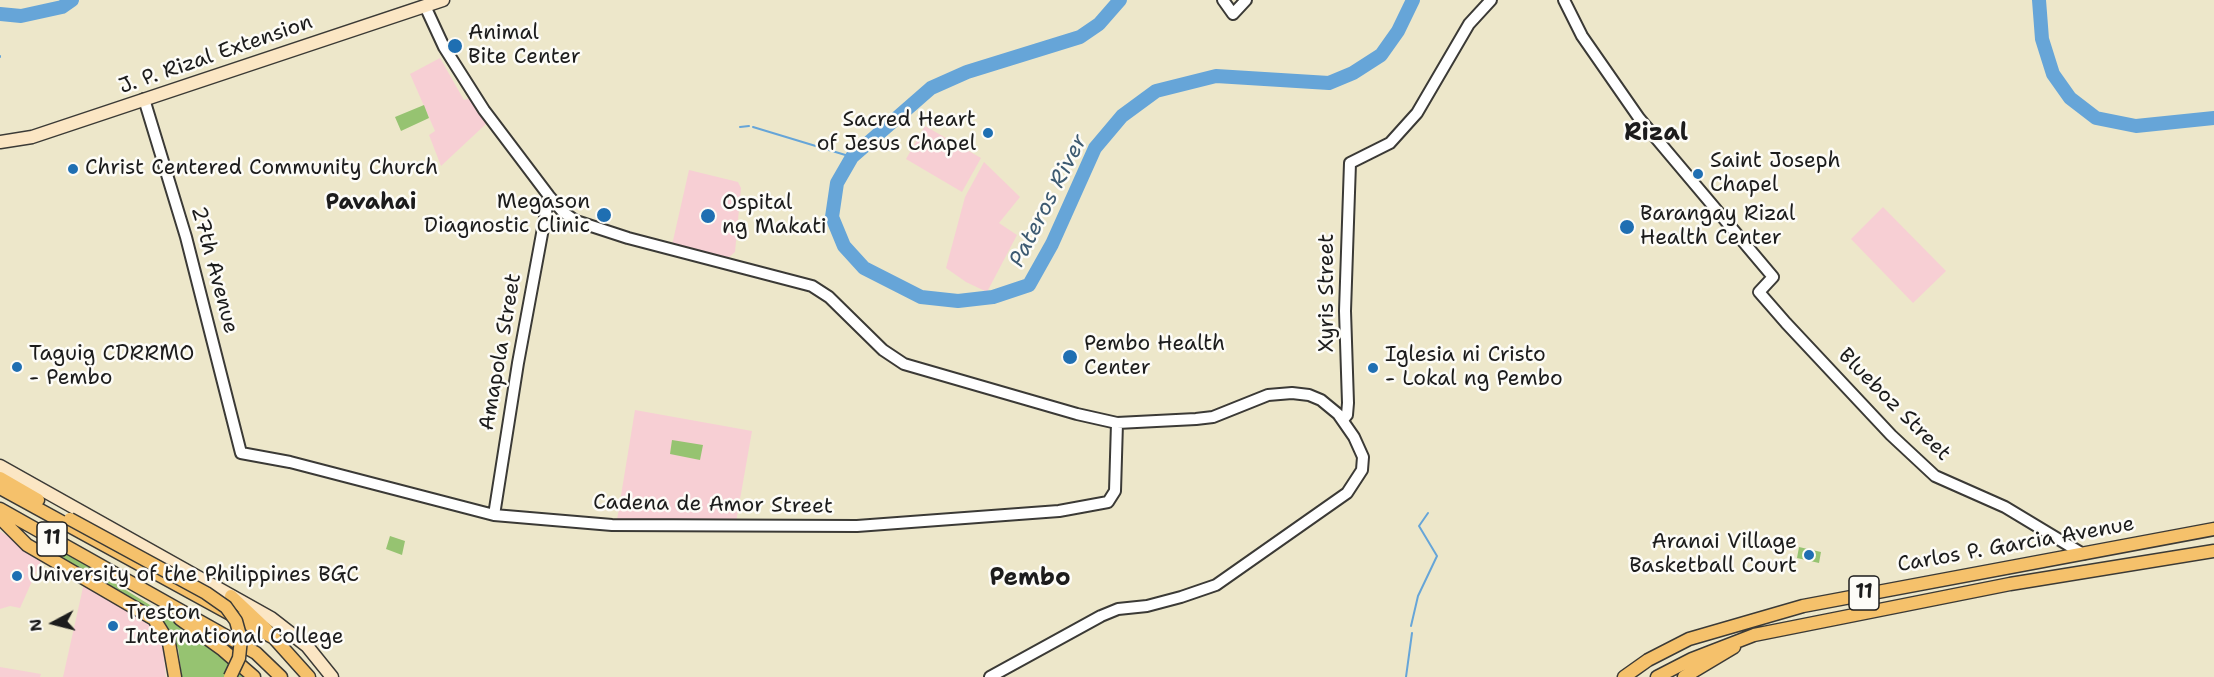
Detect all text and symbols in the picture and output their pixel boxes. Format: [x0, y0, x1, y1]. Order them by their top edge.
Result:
street label: J. P. Rizal Extension [116, 10, 316, 100]
place label: Animal Bite Center [468, 21, 581, 71]
marker: Animal Bite Center [446, 37, 464, 55]
place label: Sacred Heart of Jesus Chapel [817, 108, 976, 158]
district label: Rizal [1624, 120, 1688, 148]
marker: Sacred Heart of Jesus Chapel [981, 126, 995, 140]
water label: Pateros River [1004, 130, 1094, 272]
place label: Saint Joseph Chapel [1710, 149, 1841, 199]
place label: Christ Centered Community Church [85, 156, 438, 182]
marker: Christ Centered Community Church [66, 162, 80, 176]
marker: Saint Joseph Chapel [1691, 167, 1705, 181]
district label: Pavahai [326, 190, 416, 216]
place label: Megason Diagnostic Clinic [424, 190, 590, 240]
place label: Ospital ng Makati [722, 191, 827, 241]
place label: Barangay Rizal Health Center [1640, 202, 1795, 252]
street label: 27th Avenue [185, 204, 243, 336]
marker: Megason Diagnostic Clinic [595, 206, 613, 224]
marker: Ospital ng Makati [699, 207, 717, 225]
marker: Barangay Rizal Health Center [1618, 218, 1636, 236]
street label: Xyris Street [1315, 234, 1341, 352]
street label: Amapola Street [475, 272, 527, 432]
place label: Pembo Health Center [1084, 332, 1225, 382]
place label: Taguig CDRRMO - Pembo [29, 342, 194, 392]
place label: Iglesia ni Cristo - Lokal ng Pembo [1385, 343, 1563, 393]
street label: Blueboz Street [1833, 344, 1955, 466]
marker: Pembo Health Center [1061, 348, 1079, 366]
marker: Taguig CDRRMO - Pembo [10, 360, 24, 374]
marker: Iglesia ni Cristo - Lokal ng Pembo [1366, 361, 1380, 375]
street label: Cadena de Amor Street [593, 490, 833, 520]
street label: Carlos P. Garcia Avenue [1896, 512, 2136, 578]
road number: 11 [37, 522, 67, 556]
place label: Aranai Village Basketball Court [1629, 530, 1797, 580]
marker: Aranai Village Basketball Court [1802, 548, 1816, 562]
place label: University of the Philippines BGC [29, 563, 359, 589]
district label: Pembo [989, 565, 1071, 593]
marker: University of the Philippines BGC [10, 569, 24, 583]
road number: 11 [1849, 576, 1879, 610]
north arrow [24, 593, 84, 653]
place label: Treston International College [125, 601, 344, 651]
text: N [24, 618, 47, 633]
marker: Treston International College [106, 619, 120, 633]

